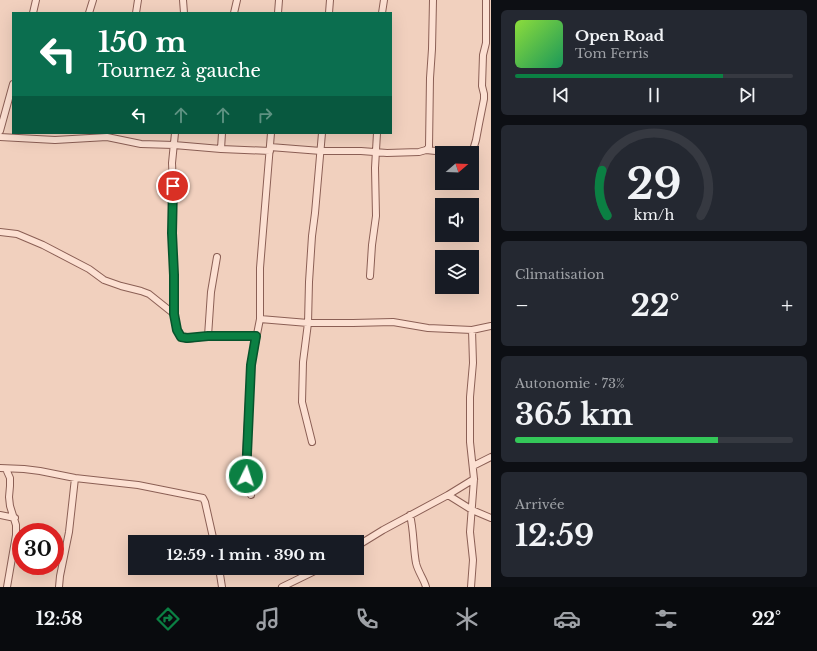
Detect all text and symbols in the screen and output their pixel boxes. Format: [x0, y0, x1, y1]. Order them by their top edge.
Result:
text: 150 m [98, 25, 186, 60]
text: Open Road [575, 26, 664, 45]
icon: left [32, 28, 84, 80]
text: Tom Ferris [575, 45, 649, 62]
text: Tournez à gauche [98, 60, 261, 82]
icon: previous [550, 84, 572, 106]
icon: pause [643, 84, 665, 106]
icon: next [736, 84, 758, 106]
icon: left [128, 104, 150, 126]
icon: ahead [170, 104, 192, 126]
icon: ahead [212, 104, 234, 126]
icon: right [254, 104, 276, 126]
north arrow [435, 146, 479, 190]
map controls [435, 146, 479, 294]
text: 29 [626, 159, 682, 210]
pin [156, 169, 190, 203]
icon: arrive [162, 175, 184, 197]
button: sound [435, 198, 479, 242]
text: km/h [634, 206, 674, 224]
button: layers [435, 250, 479, 294]
text: Climatisation [515, 266, 605, 283]
text: 22° [630, 287, 679, 324]
text: − [515, 292, 529, 319]
text: + [781, 292, 793, 319]
text: Autonomie · 73% [515, 375, 625, 392]
text: 365 km [515, 396, 633, 433]
position arrow [225, 455, 267, 497]
text: Arrivée [515, 496, 564, 513]
text: 12:59 [515, 517, 594, 554]
speed limit sign: 30 [12, 523, 64, 575]
text: 12:59 · 1 min · 390 m [166, 545, 326, 564]
icon: directions [154, 605, 182, 633]
icon: music [254, 605, 282, 633]
icon: phone [353, 605, 381, 633]
icon: climate [453, 605, 481, 633]
icon: car [553, 605, 581, 633]
icon: filters [652, 605, 680, 633]
text: 12:58 [36, 608, 83, 630]
text: 22° [752, 608, 781, 630]

